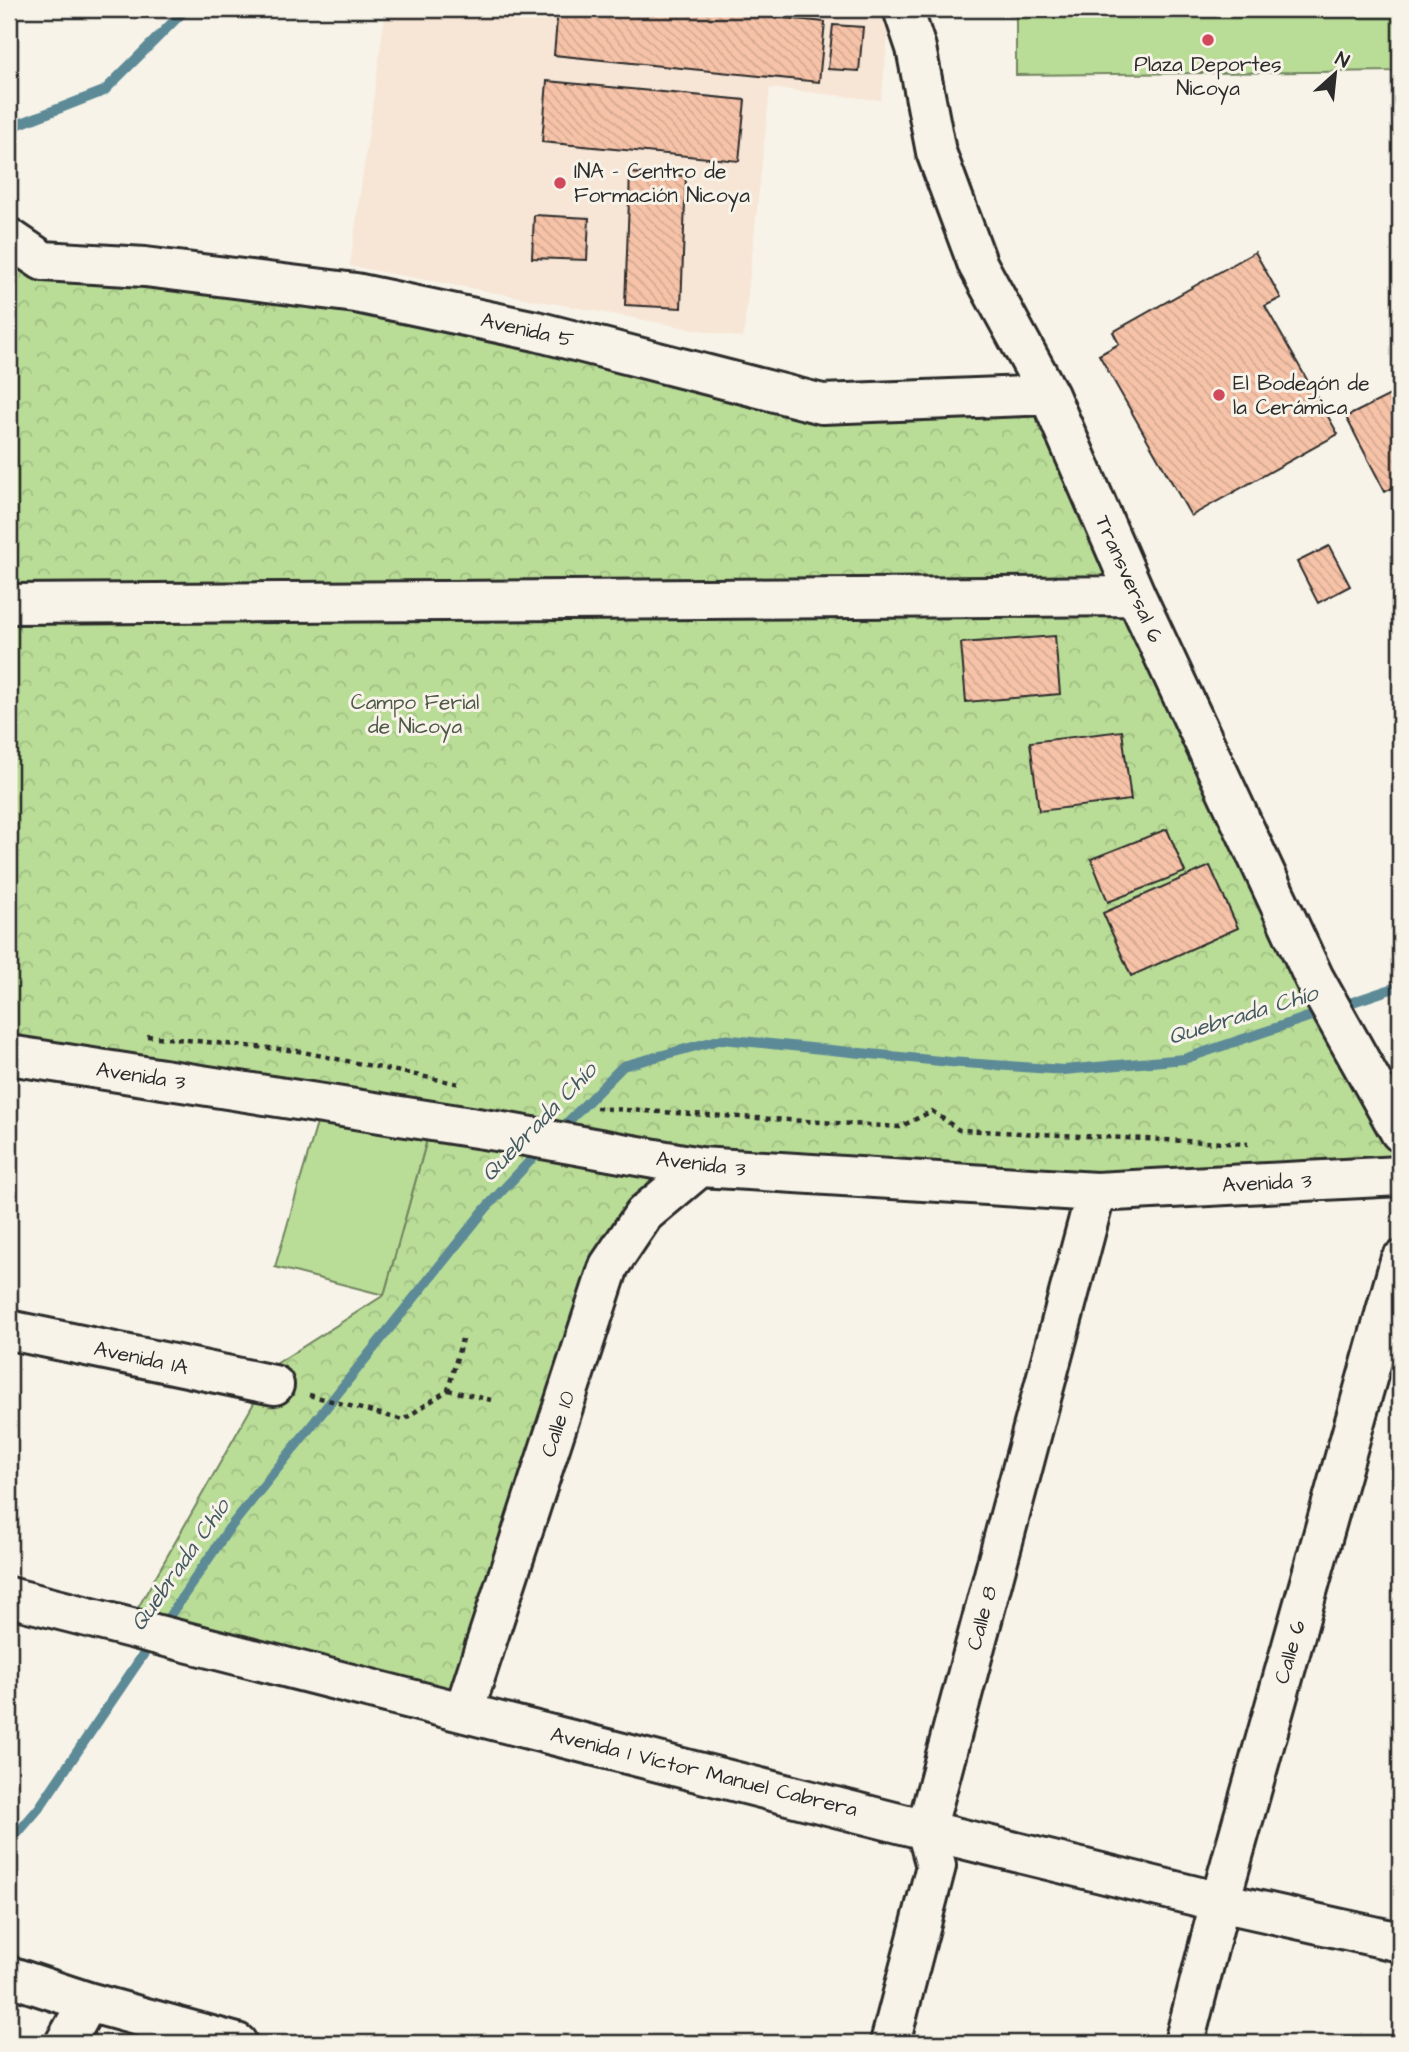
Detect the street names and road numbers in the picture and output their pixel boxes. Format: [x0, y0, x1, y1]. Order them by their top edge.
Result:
street label: Avenida 5 [478, 305, 576, 355]
street label: Transversal 6 [1088, 511, 1170, 647]
street label: Avenida 3 [94, 1055, 188, 1097]
street label: Avenida 3 [655, 1144, 748, 1184]
street label: Avenida 3 [1221, 1166, 1313, 1200]
street label: Avenida 1A [91, 1334, 191, 1382]
street label: Calle 10 [534, 1387, 582, 1461]
street label: Calle 8 [960, 1582, 1005, 1653]
street label: Calle 6 [1267, 1617, 1313, 1687]
street label: Avenida 1 Víctor Manuel Cabrera [548, 1720, 861, 1824]

